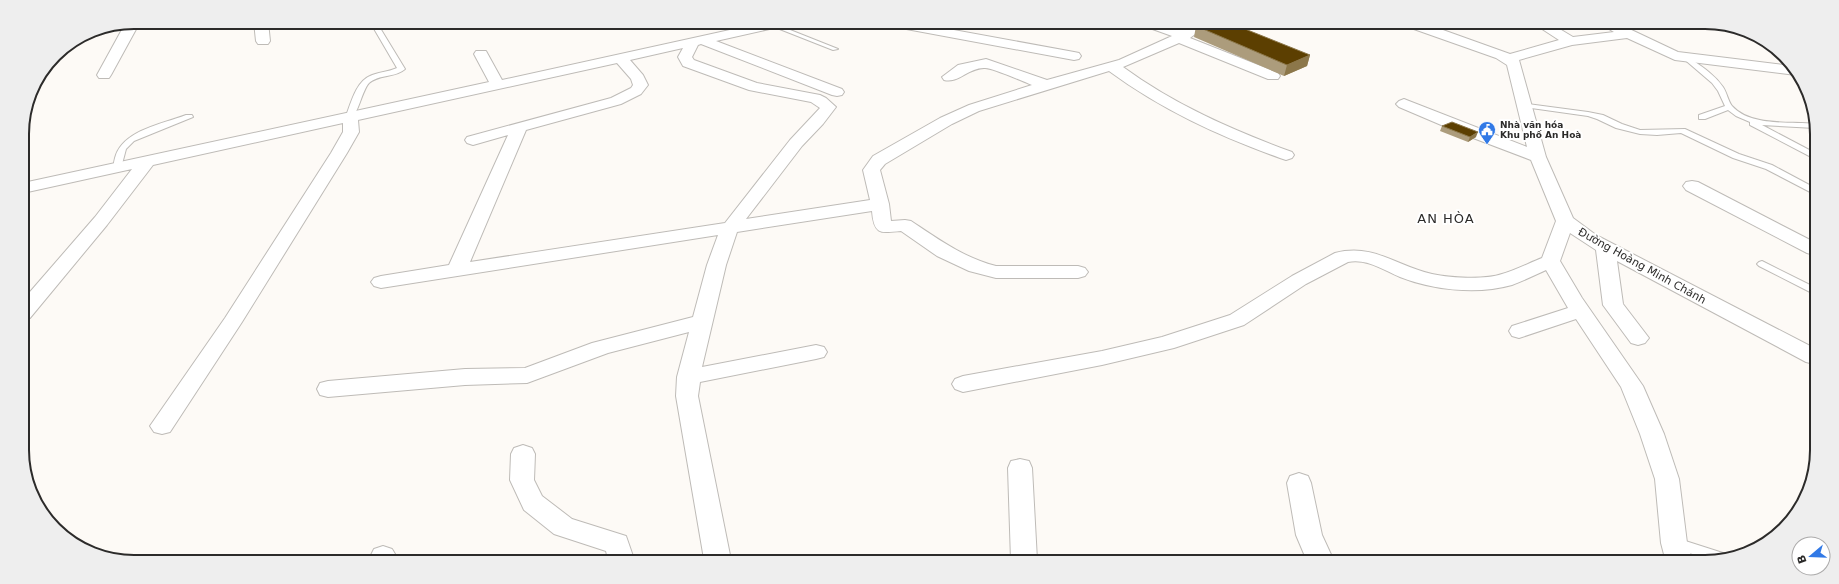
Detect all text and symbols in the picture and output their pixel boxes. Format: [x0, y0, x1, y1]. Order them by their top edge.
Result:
public building icon: Nhà văn hóa Khu phố An Hoà [1477, 120, 1497, 145]
place label: Nhà văn hóa Khu phố An Hoà [1500, 120, 1581, 140]
district label: AN HÒA [1417, 211, 1475, 226]
street label: Đường Hoàng Minh Chánh [1576, 225, 1708, 307]
north arrow [1791, 536, 1831, 576]
text: B [1795, 553, 1810, 565]

